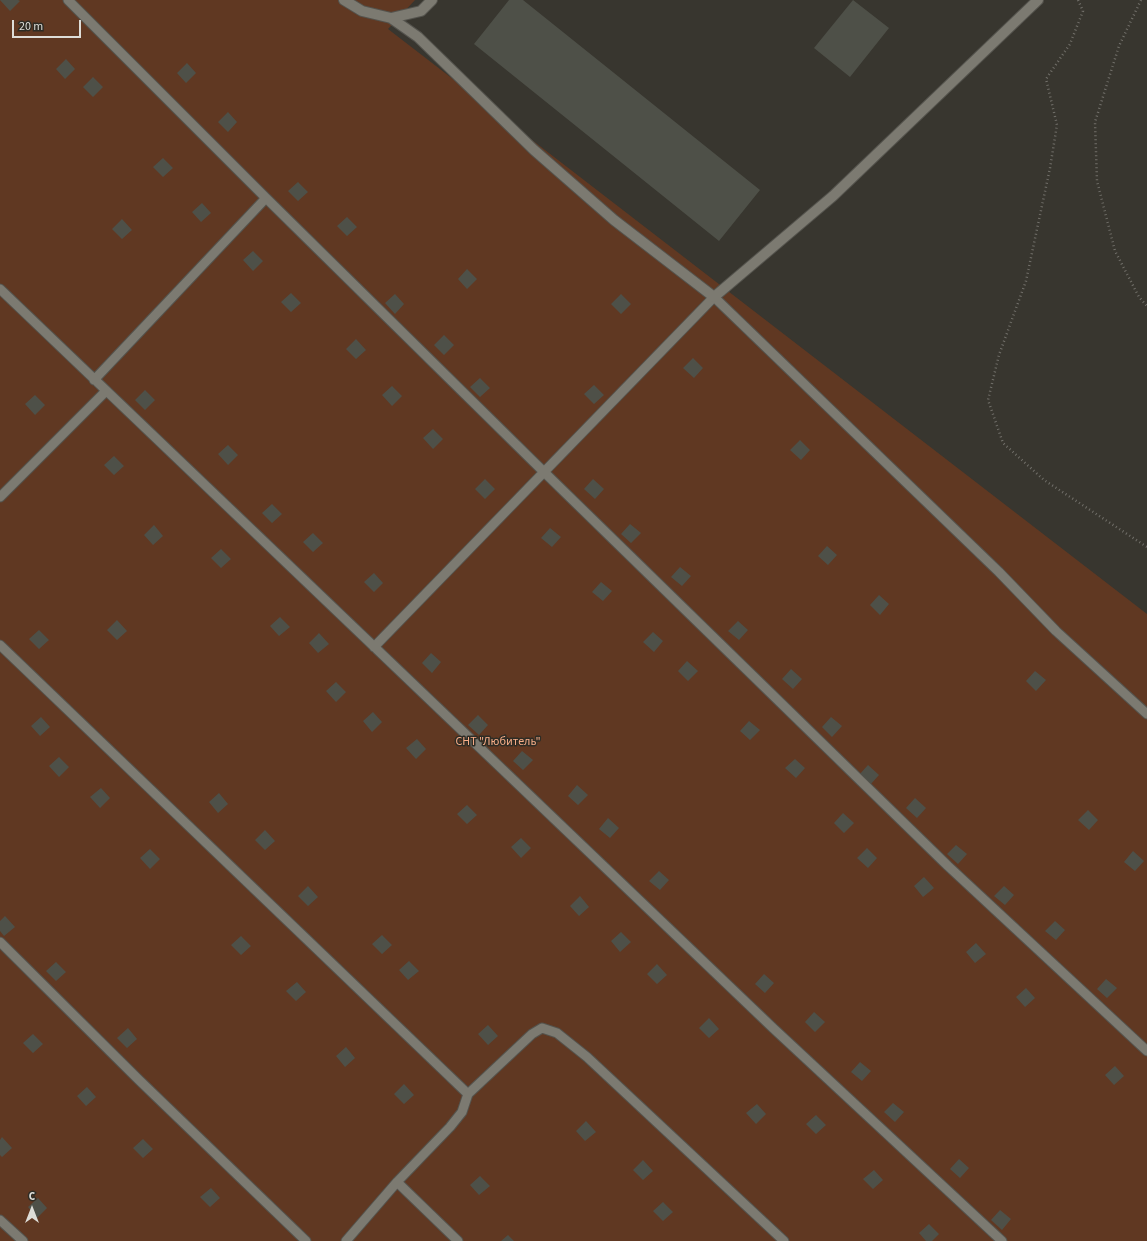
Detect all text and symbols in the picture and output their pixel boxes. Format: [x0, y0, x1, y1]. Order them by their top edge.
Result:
scale bar [14, 12, 83, 38]
text: 20 m [19, 18, 43, 35]
park label: СНТ "Любитель" [455, 735, 541, 749]
north arrow [12, 1189, 52, 1229]
text: С [29, 1189, 35, 1204]

